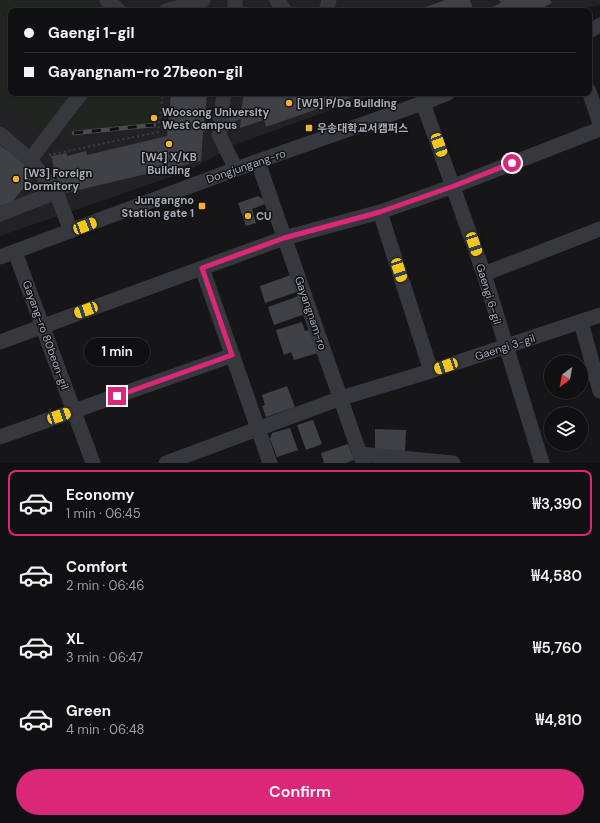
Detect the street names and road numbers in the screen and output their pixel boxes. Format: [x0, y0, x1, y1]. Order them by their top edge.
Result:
street label: Dongjungang-ro [204, 146, 288, 186]
street label: Gaengi 6-gil [473, 262, 505, 326]
street label: Gayangnam-ro [292, 274, 330, 352]
street label: Gayang-ro 80beon-gil [20, 279, 72, 391]
street label: Gaengi 3-gil [473, 331, 537, 363]

